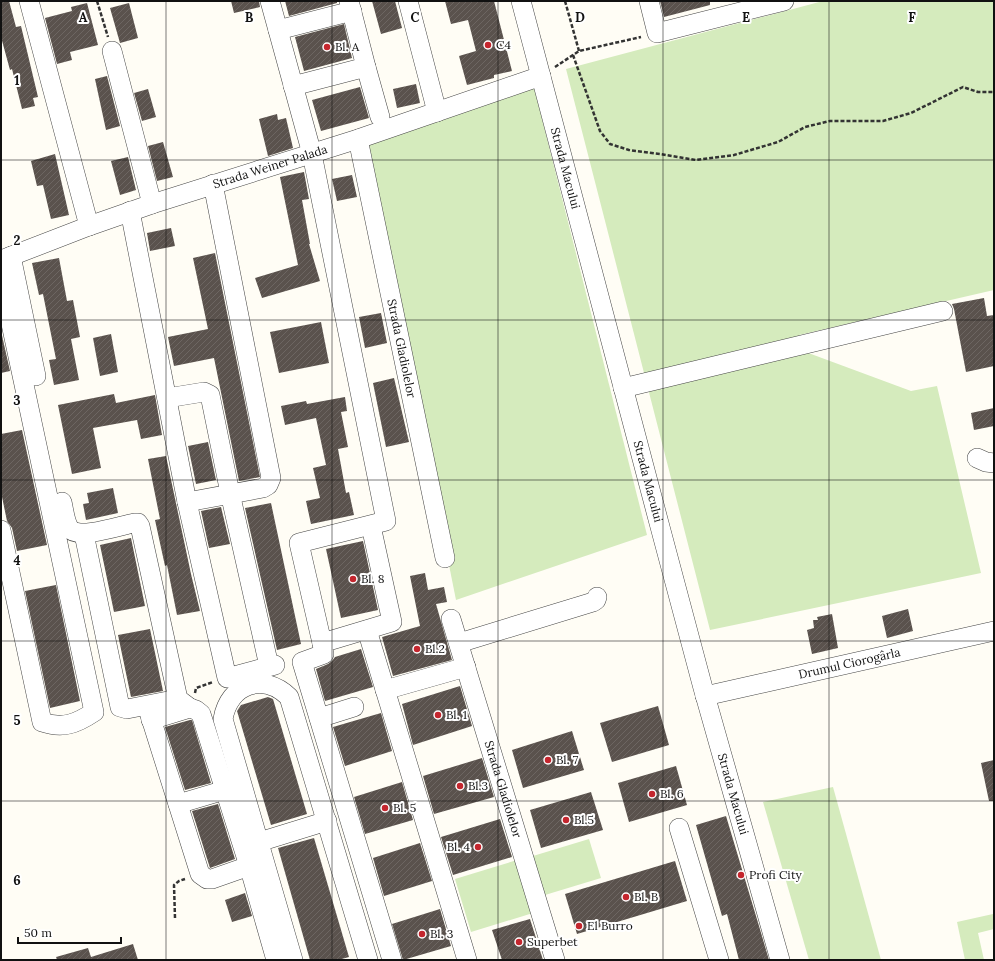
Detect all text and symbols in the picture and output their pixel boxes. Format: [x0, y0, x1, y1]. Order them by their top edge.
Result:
text: A [79, 9, 88, 26]
text: B [245, 9, 254, 26]
text: C [411, 9, 420, 26]
text: D [575, 9, 585, 26]
text: E [742, 9, 750, 26]
text: F [908, 9, 916, 26]
place label: C4 [496, 37, 511, 52]
place label: Bl. A [335, 39, 360, 54]
marker: C4 [483, 40, 493, 50]
marker: Bl. A [322, 42, 332, 52]
text: 1 [14, 72, 20, 89]
street label: Strada Macului [548, 126, 584, 211]
street label: Strada Weiner Palada [211, 141, 329, 191]
text: 2 [14, 232, 21, 249]
street label: Strada Gladiolelor [384, 298, 420, 400]
text: 3 [13, 392, 21, 409]
street label: Strada Macului [631, 439, 666, 524]
text: 4 [13, 552, 21, 569]
place label: Bl. 8 [361, 571, 385, 586]
marker: Bl. 8 [348, 574, 358, 584]
place label: Bl.2 [425, 641, 445, 656]
marker: Bl.2 [412, 644, 422, 654]
street label: Drumul Ciorogârla [797, 644, 902, 682]
place label: Bl. 1 [446, 707, 467, 722]
marker: Bl. 1 [433, 710, 443, 720]
text: 5 [13, 712, 21, 729]
street label: Strada Gladiolelor [482, 739, 526, 840]
place label: Bl. 7 [556, 752, 579, 767]
street label: Strada Macului [715, 752, 752, 836]
marker: Bl. 7 [543, 755, 553, 765]
place label: Bl.3 [468, 778, 489, 793]
marker: Bl.3 [455, 781, 465, 791]
place label: Bl. 6 [660, 786, 684, 801]
marker: Bl. 6 [647, 789, 657, 799]
place label: Bl. 5 [393, 800, 416, 815]
marker: Bl. 5 [380, 803, 390, 813]
place label: Bl.5 [574, 812, 594, 827]
marker: Bl.5 [561, 815, 571, 825]
place label: Bl. 4 [447, 839, 470, 854]
marker: Bl. 4 [473, 842, 483, 852]
place label: Profi City [749, 867, 803, 882]
marker: Profi City [736, 870, 746, 880]
text: 6 [13, 872, 21, 889]
place label: Bl. B [634, 889, 658, 904]
marker: Bl. B [621, 892, 631, 902]
place label: El Burro [587, 918, 633, 933]
scale bar [18, 919, 121, 945]
marker: El Burro [574, 921, 584, 931]
text: 50 m [24, 925, 52, 940]
place label: Bl. 3 [430, 926, 454, 941]
marker: Bl. 3 [417, 929, 427, 939]
place label: Superbet [527, 934, 578, 949]
marker: Superbet [514, 937, 524, 947]

